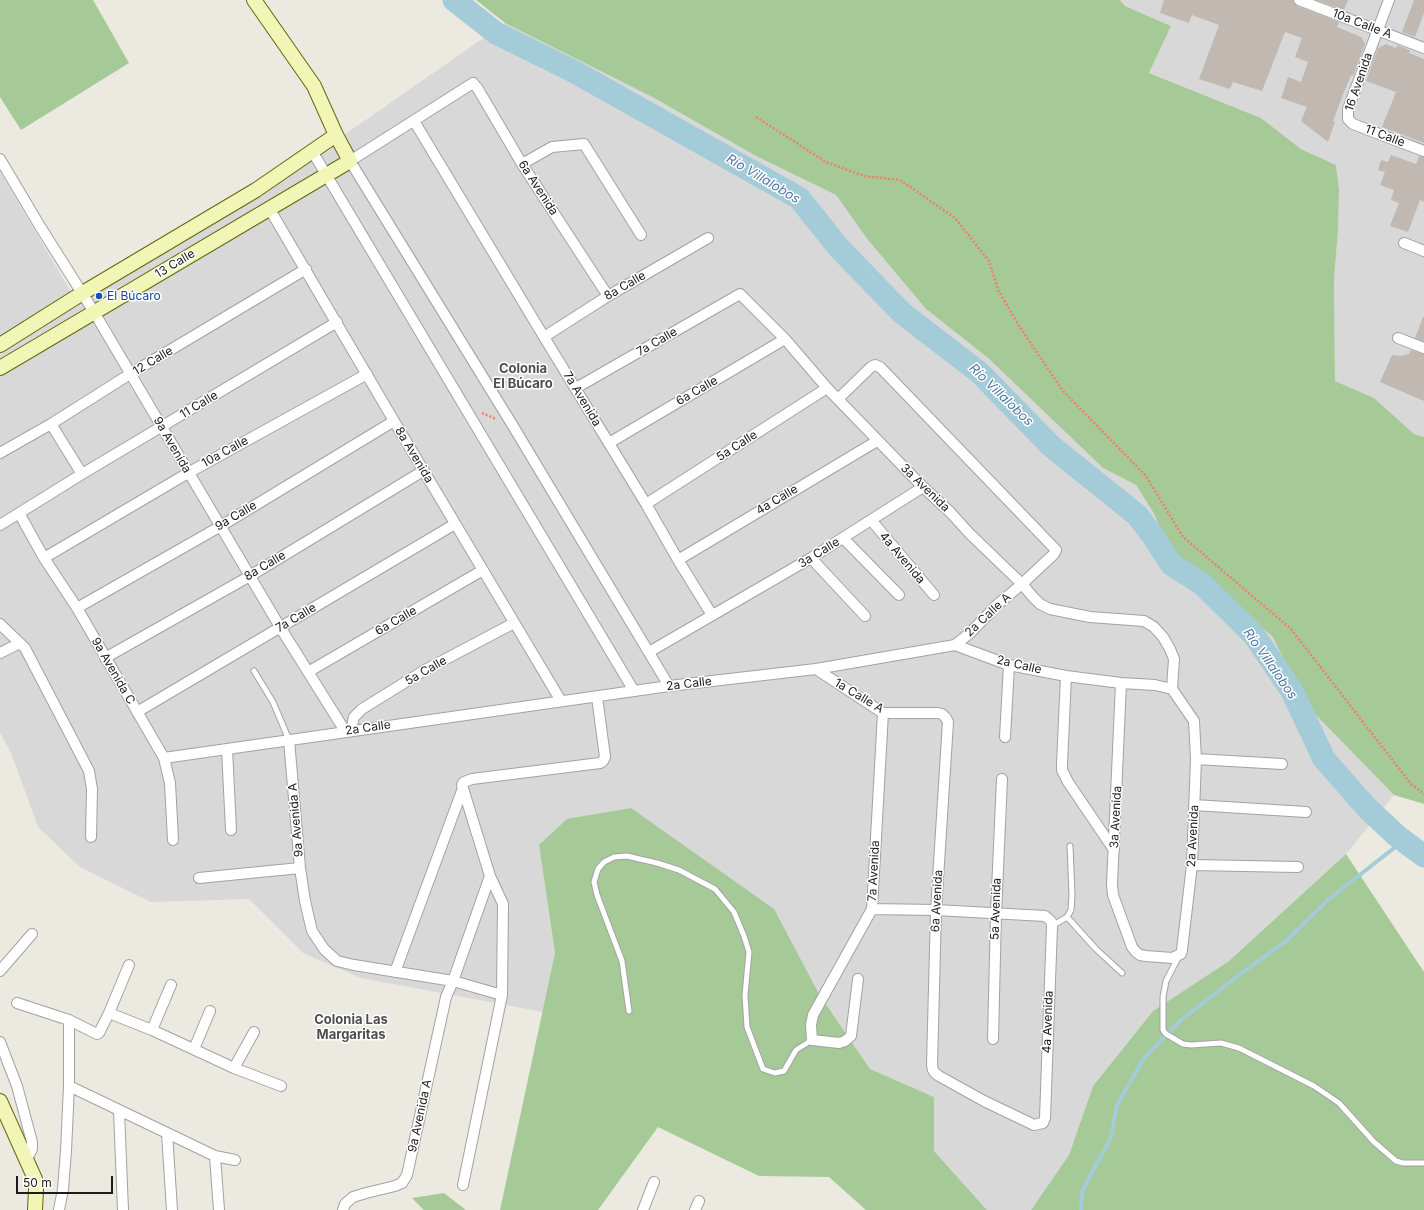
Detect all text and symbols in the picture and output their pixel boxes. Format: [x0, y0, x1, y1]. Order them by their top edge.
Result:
street label: 10a Calle A [1330, 6, 1394, 42]
street label: 16 Avenida [1342, 51, 1376, 113]
street label: 11 Calle [1363, 122, 1407, 150]
water label: Río Villalobos [723, 151, 803, 207]
street label: 6a Avenida [515, 158, 561, 218]
street label: 13 Calle [152, 247, 198, 281]
street label: 8a Calle [602, 268, 648, 304]
place label: El Búcaro [107, 289, 161, 303]
marker: El Búcaro [94, 291, 104, 301]
street label: 7a Calle [634, 325, 680, 359]
street label: 12 Calle [130, 344, 176, 378]
district label: Colonia El Búcaro [493, 361, 553, 392]
water label: Río Villalobos [966, 361, 1036, 429]
street label: 7a Avenida [560, 369, 604, 429]
street label: 6a Calle [674, 373, 720, 409]
street label: 11 Calle [178, 388, 220, 422]
street label: 9a Avenida [150, 414, 194, 476]
street label: 8a Avenida [392, 424, 436, 486]
street label: 5a Calle [714, 428, 760, 464]
street label: 10a Calle [199, 433, 251, 471]
street label: 3a Avenida [897, 461, 953, 515]
street label: 4a Calle [754, 482, 800, 518]
street label: 9a Calle [213, 498, 259, 534]
street label: 4a Avenida [876, 529, 928, 587]
street label: 3a Calle [796, 535, 842, 571]
street label: 8a Calle [242, 548, 288, 584]
street label: 2a Calle A [962, 590, 1014, 640]
street label: 7a Calle [273, 600, 319, 636]
street label: 6a Calle [373, 603, 419, 639]
water label: Río Villalobos [1240, 626, 1300, 702]
street label: 9a Avenida C [88, 635, 138, 707]
street label: 5a Calle [403, 653, 449, 689]
street label: 2a Calle [995, 653, 1043, 677]
street label: 2a Calle [665, 674, 713, 694]
street label: 1a Calle A [832, 676, 886, 716]
street label: 2a Calle [344, 718, 392, 738]
street label: 9a Avenida A [286, 782, 306, 858]
street label: 3a Avenida [1107, 785, 1125, 849]
street label: 2a Avenida [1184, 804, 1202, 868]
street label: 7a Avenida [865, 840, 883, 902]
street label: 6a Avenida [928, 869, 946, 933]
street label: 5a Avenida [988, 878, 1004, 940]
street label: 4a Avenida [1040, 990, 1056, 1054]
district label: Colonia Las Margaritas [314, 1012, 388, 1043]
street label: 9a Avenida A [405, 1078, 435, 1154]
scale bar [18, 1168, 115, 1194]
text: 50 m [23, 1175, 52, 1190]

